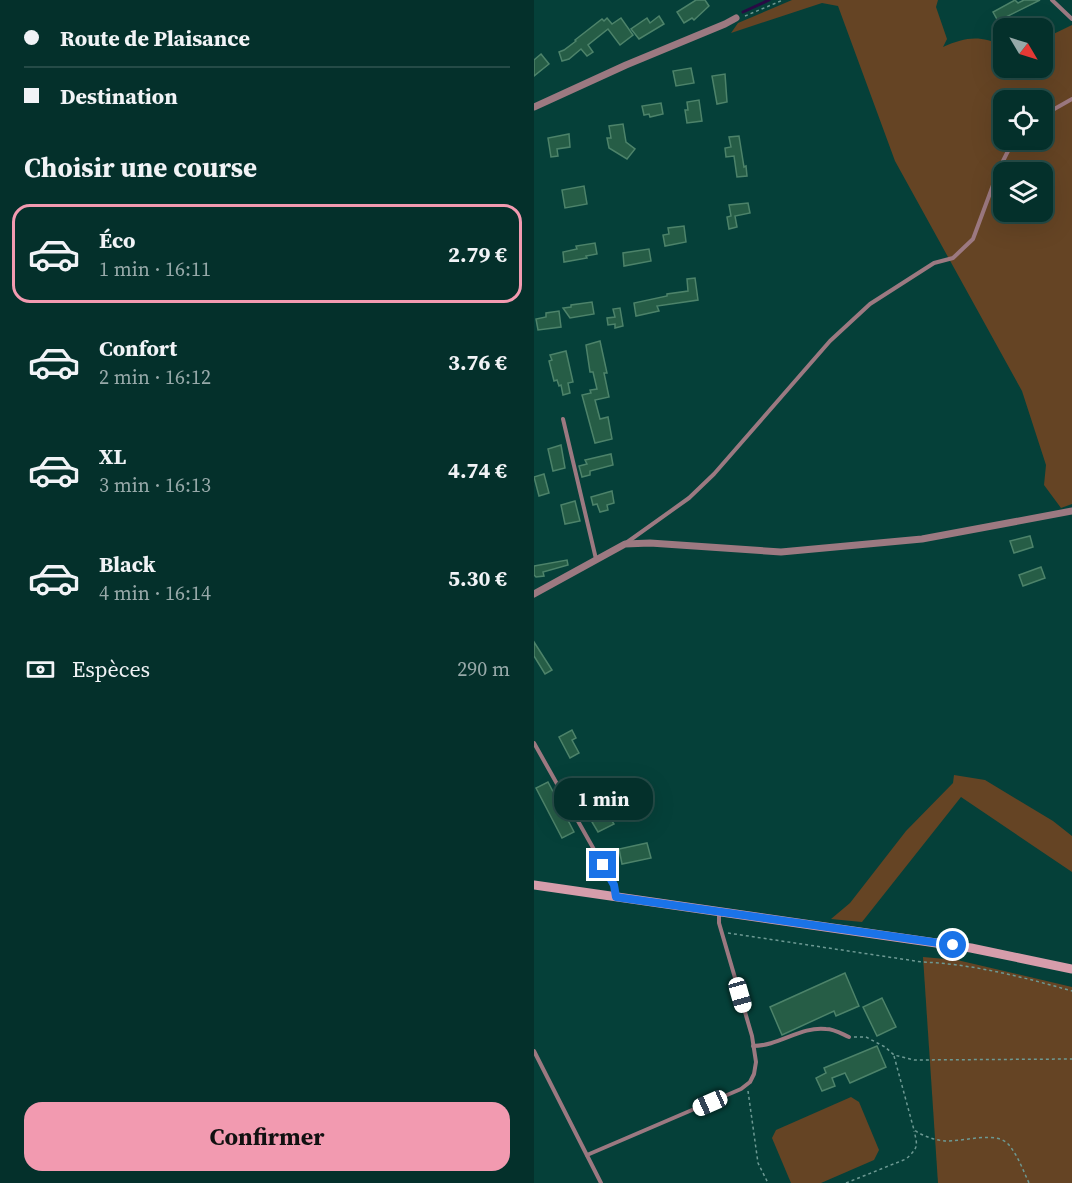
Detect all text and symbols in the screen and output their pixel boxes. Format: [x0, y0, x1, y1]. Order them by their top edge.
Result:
north arrow [993, 18, 1053, 78]
map controls [993, 18, 1053, 222]
text: Route de Plaisance [60, 23, 250, 53]
text: Destination [60, 81, 178, 111]
button: locate [993, 90, 1053, 150]
text: Choisir une course [24, 149, 257, 186]
button: layers [993, 162, 1053, 222]
text: Éco [99, 225, 136, 255]
icon: car [27, 227, 81, 281]
text: 2.79 € [448, 239, 507, 269]
text: 1 min · 16:11 [99, 255, 211, 283]
text: Confort [99, 333, 177, 363]
icon: car [27, 335, 81, 389]
text: 3.76 € [448, 347, 507, 377]
text: 2 min · 16:12 [99, 363, 211, 391]
text: XL [99, 441, 126, 471]
icon: car [27, 443, 81, 497]
text: 4.74 € [448, 455, 507, 485]
text: 3 min · 16:13 [99, 471, 211, 499]
text: Black [99, 549, 156, 579]
icon: car [27, 551, 81, 605]
text: 5.30 € [448, 563, 507, 593]
text: 4 min · 16:14 [99, 579, 211, 607]
icon: cash [24, 653, 57, 686]
text: Espèces [72, 654, 150, 684]
text: 290 m [457, 655, 510, 683]
callout: 1 min [554, 778, 652, 820]
text: 1 min [578, 785, 629, 813]
route end [589, 851, 616, 878]
route start [939, 931, 966, 958]
car [726, 975, 754, 1015]
car [690, 1087, 730, 1119]
button: Confirmer [24, 1102, 510, 1171]

